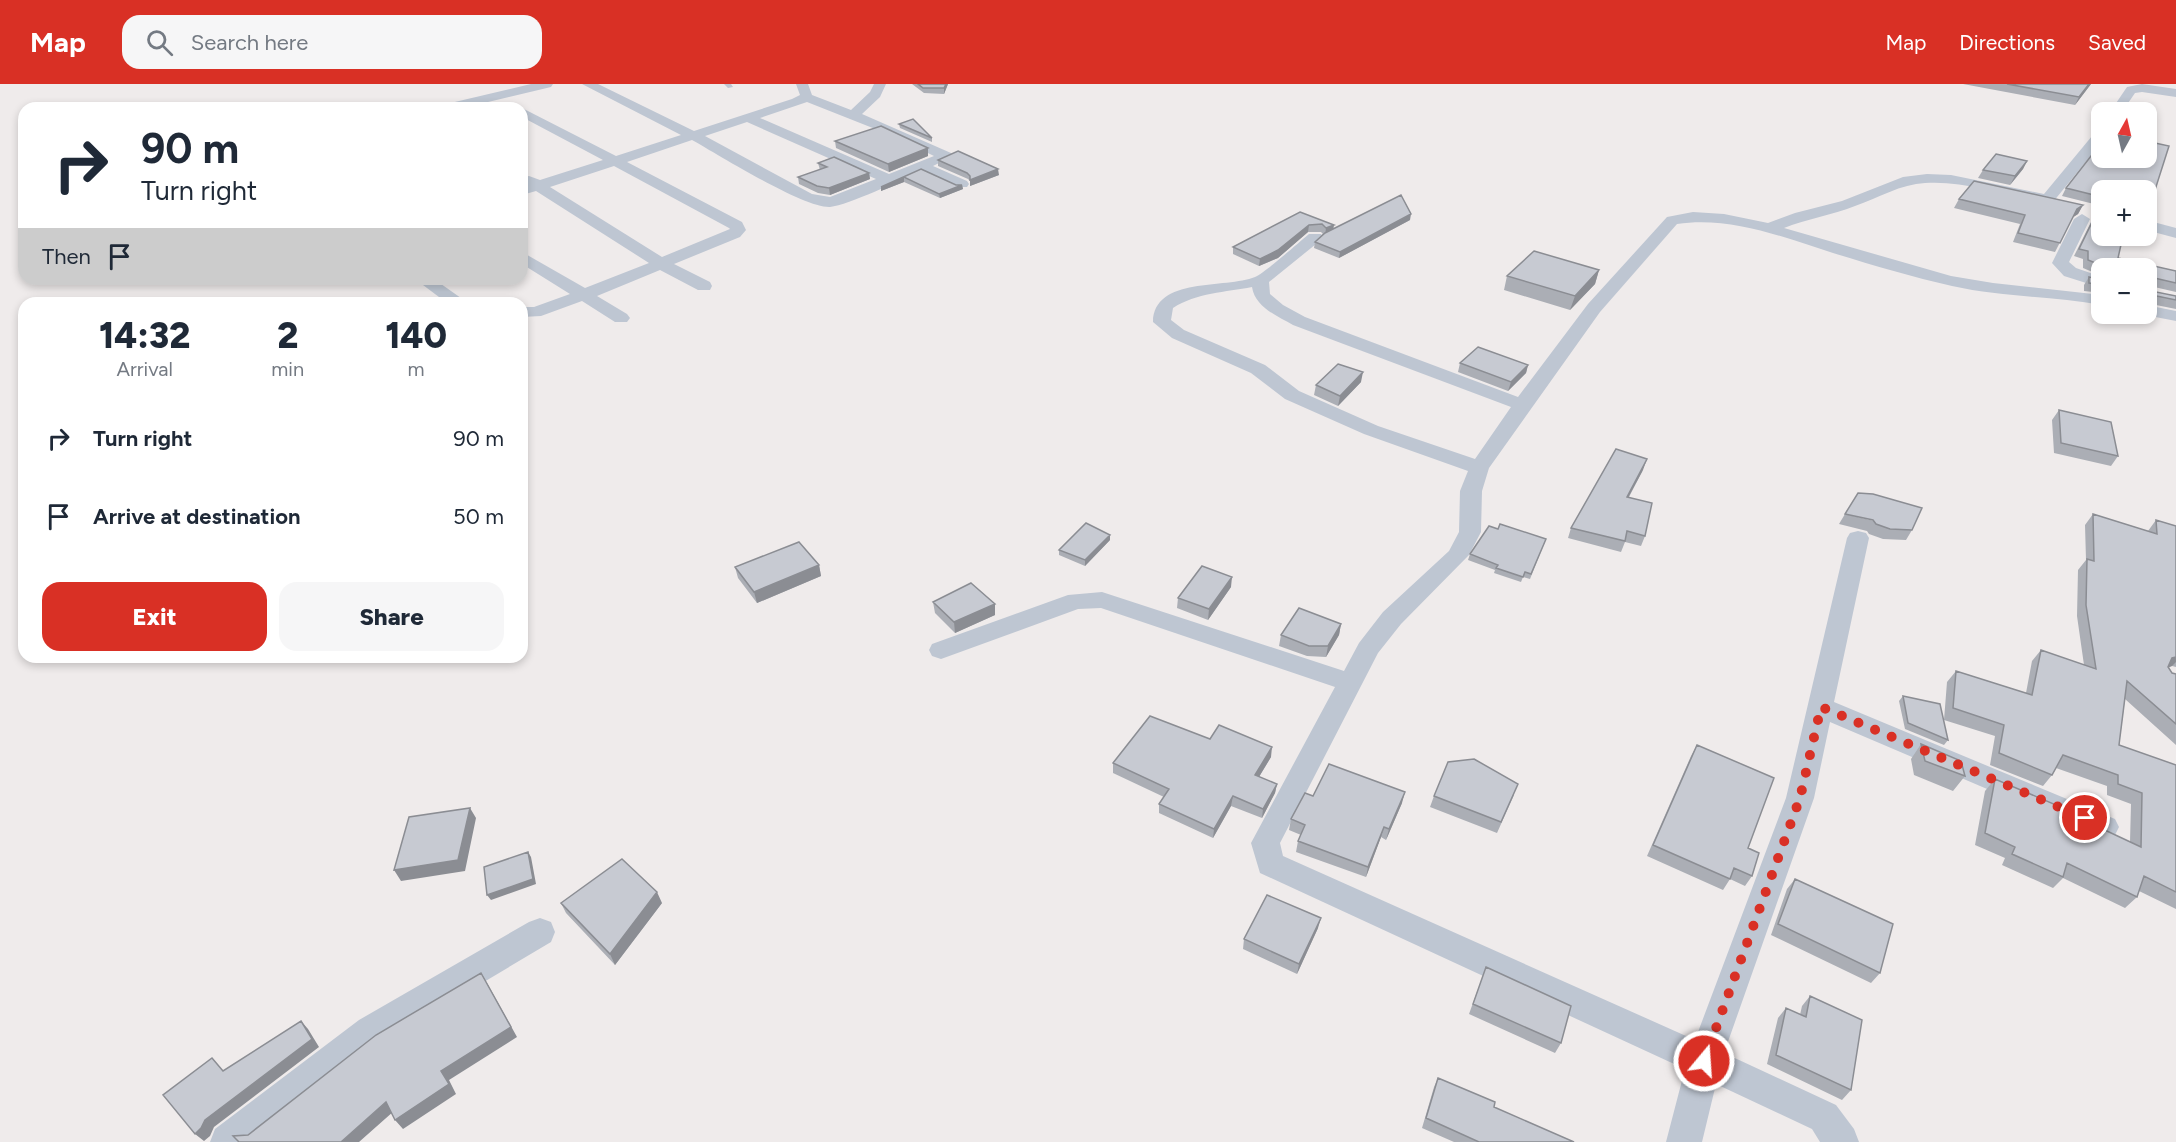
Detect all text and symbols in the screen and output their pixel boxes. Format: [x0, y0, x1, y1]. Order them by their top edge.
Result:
search box [122, 15, 542, 69]
text: Map [30, 25, 86, 59]
icon: search [143, 26, 176, 59]
text: Search here [191, 29, 308, 56]
text: Map [1885, 30, 1926, 55]
text: Directions [1959, 30, 2055, 55]
text: Saved [2088, 30, 2146, 55]
north arrow [2091, 102, 2157, 168]
map controls [2091, 102, 2157, 324]
text: 90 m [141, 123, 239, 174]
icon: right [42, 126, 120, 204]
text: Turn right [141, 174, 257, 207]
button: + [2091, 180, 2157, 246]
icon: arrive [103, 240, 136, 273]
text: Then [42, 243, 91, 270]
button: − [2091, 258, 2157, 324]
text: 14:32 [99, 314, 190, 357]
text: 2 [277, 314, 298, 357]
text: 140 [385, 314, 447, 357]
text: Arrival [116, 357, 173, 381]
text: min [271, 357, 304, 381]
text: m [408, 357, 425, 381]
icon: right [42, 422, 75, 455]
text: Turn right [93, 425, 192, 452]
text: 90 m [453, 425, 504, 452]
icon: arrive [42, 500, 75, 533]
text: Arrive at destination [93, 503, 301, 530]
text: 50 m [453, 503, 504, 530]
button: Exit [42, 582, 267, 651]
button: Share [279, 582, 504, 651]
pin [2059, 792, 2110, 843]
icon: arrive [2068, 801, 2101, 834]
position arrow [1672, 1029, 1736, 1093]

